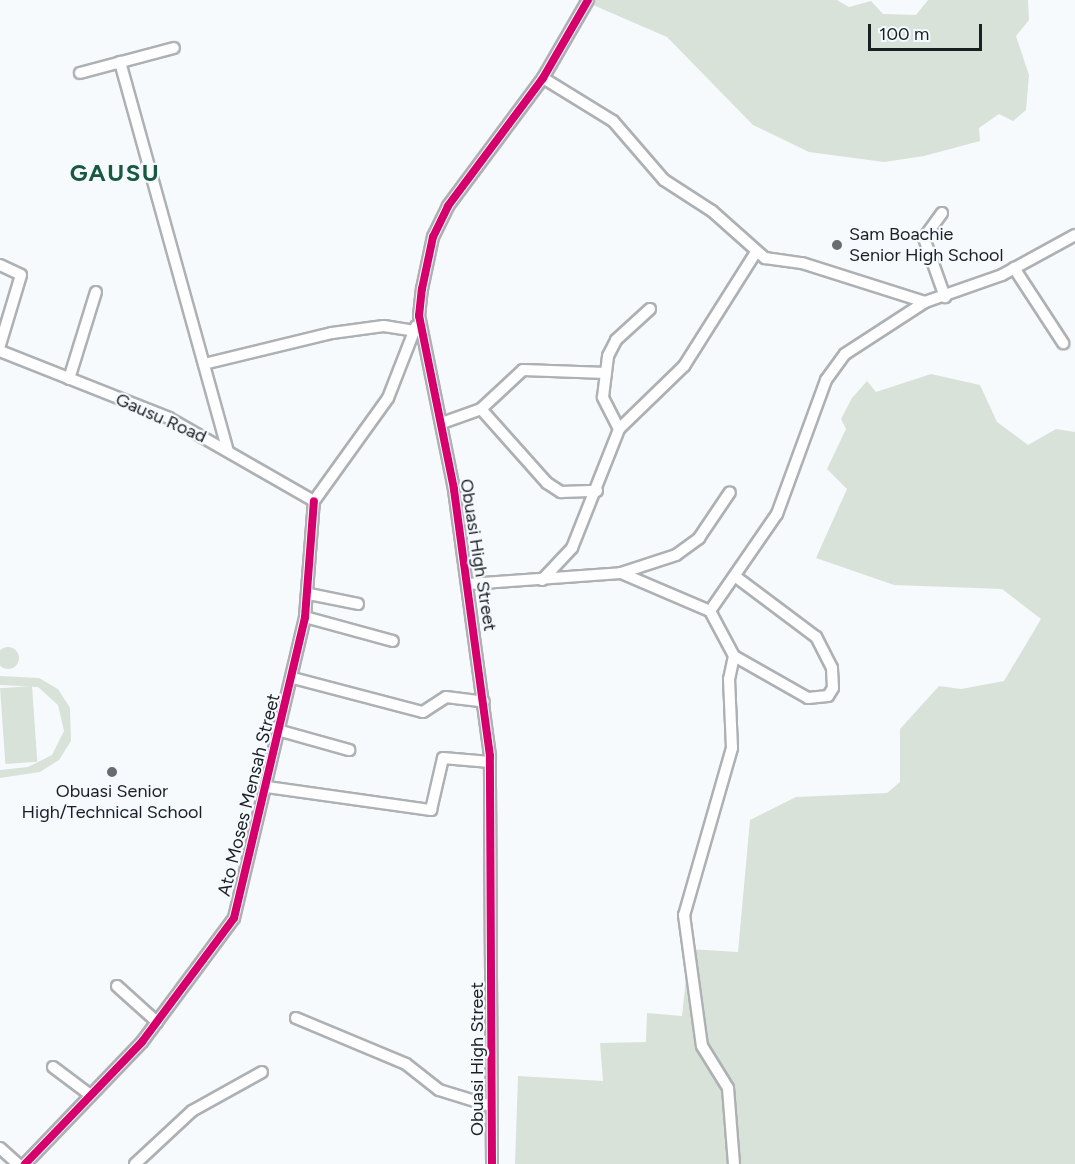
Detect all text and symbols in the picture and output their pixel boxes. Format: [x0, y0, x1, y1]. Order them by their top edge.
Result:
scale bar [871, 12, 985, 50]
text: 100 m [879, 23, 929, 45]
district label: GAUSU [70, 159, 160, 187]
place label: Sam Boachie Senior High School [849, 224, 1003, 266]
marker: Sam Boachie Senior High School [830, 238, 844, 252]
street label: Gausu Road [112, 388, 210, 448]
street label: Obuasi High Street [455, 477, 501, 633]
street label: Ato Moses Mensah Street [213, 691, 285, 899]
marker: Obuasi Senior High/Technical School [105, 765, 119, 779]
place label: Obuasi Senior High/Technical School [22, 781, 202, 824]
street label: Obuasi High Street [466, 982, 488, 1136]

